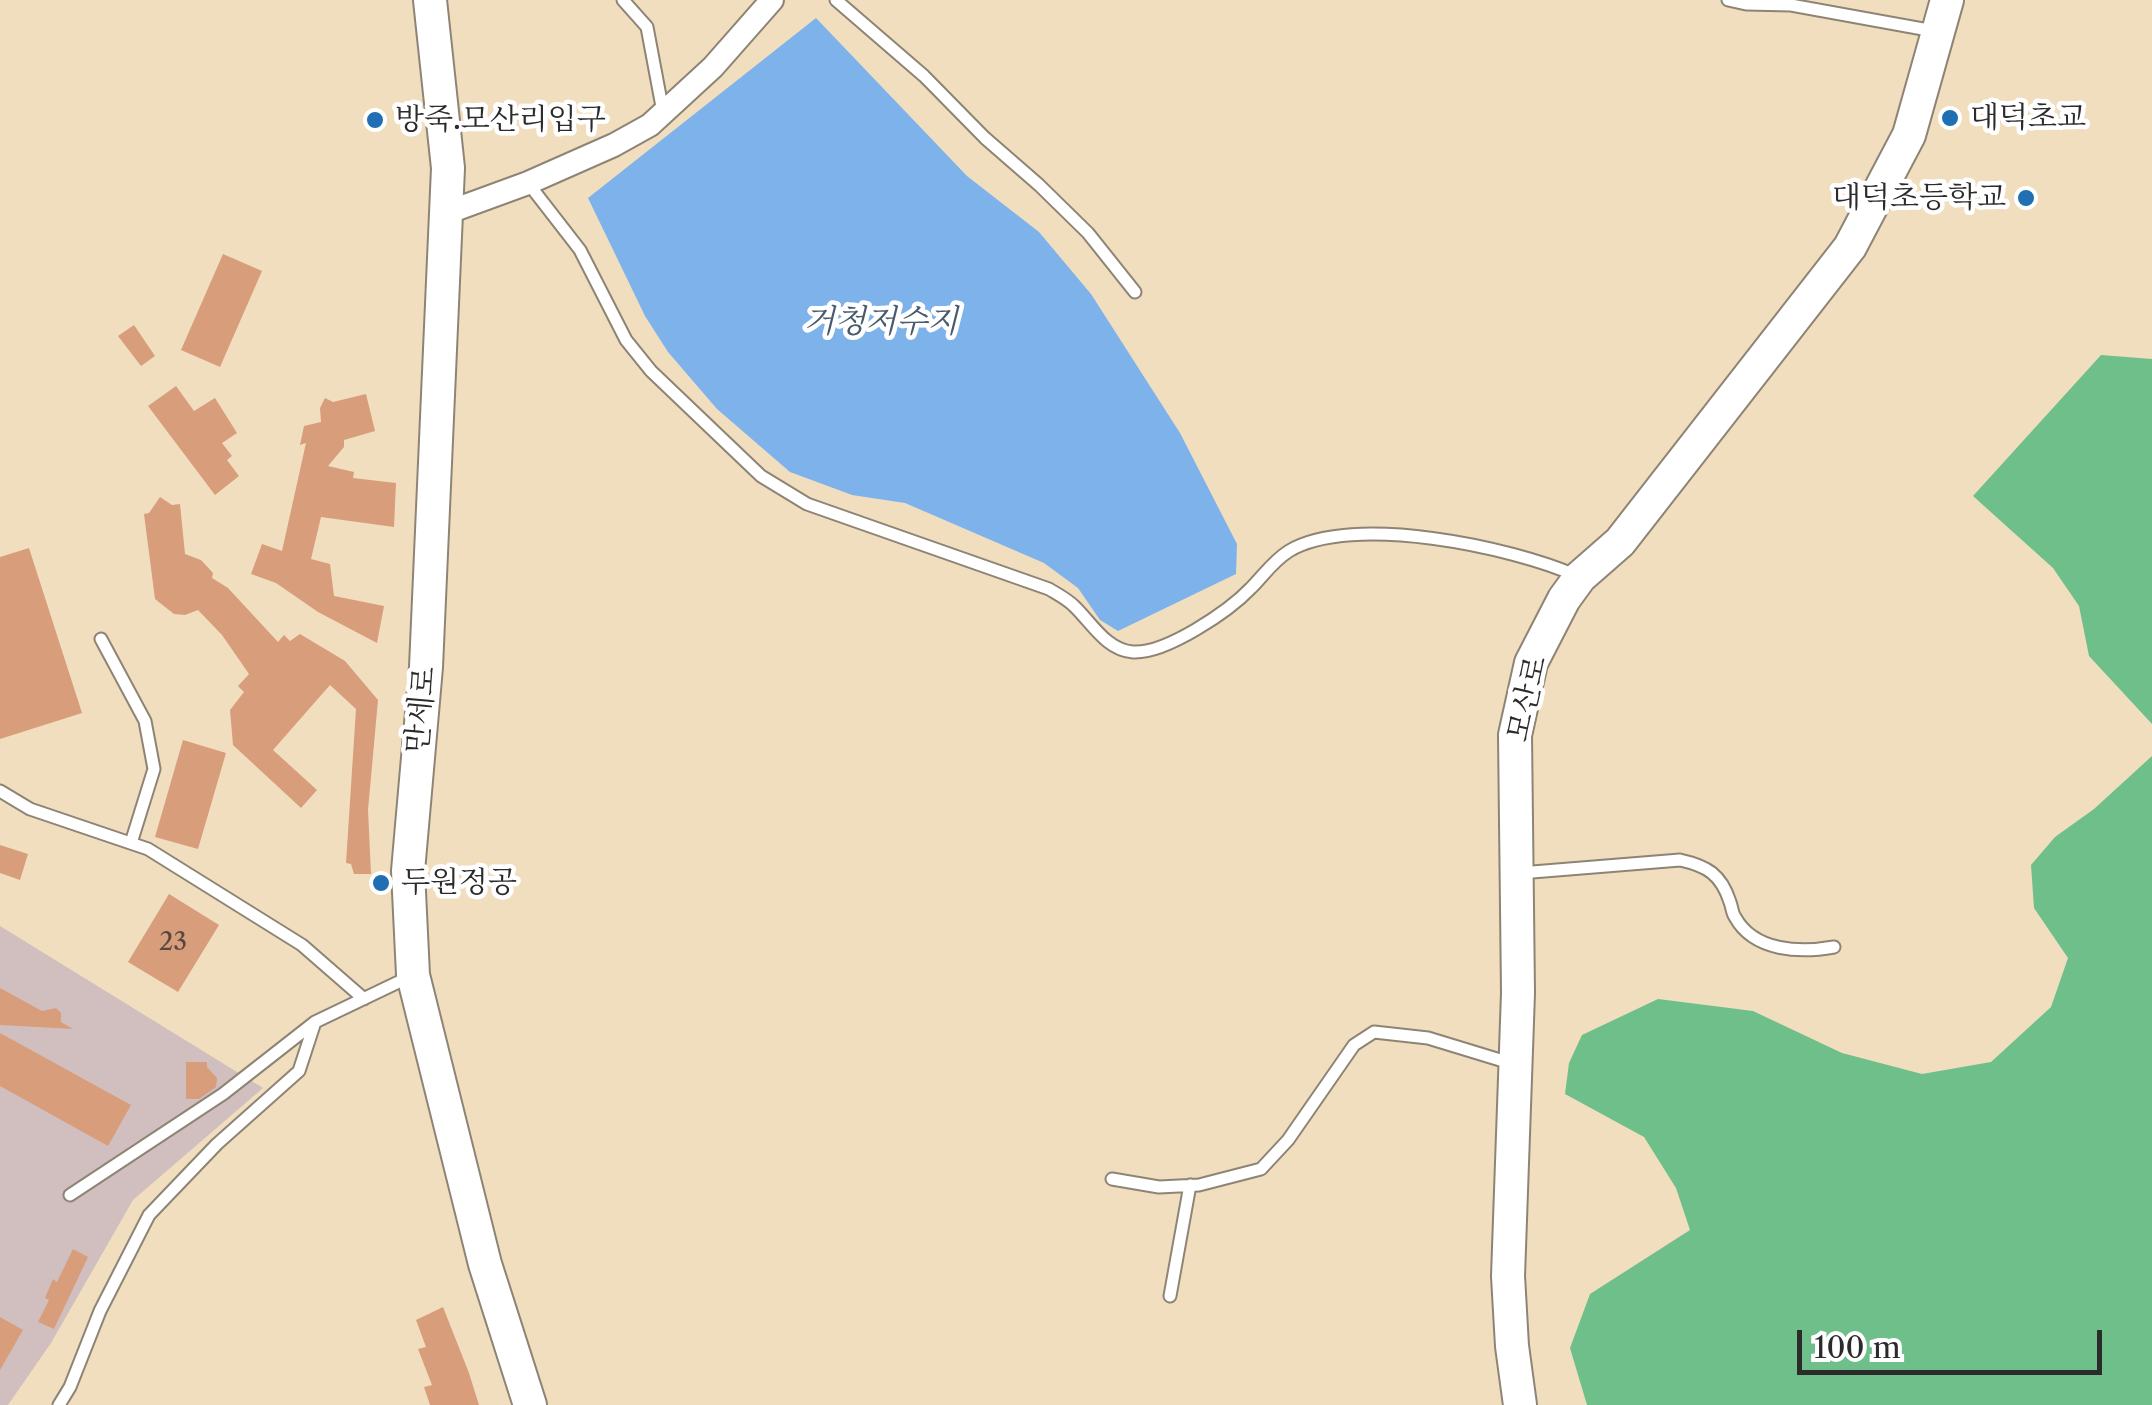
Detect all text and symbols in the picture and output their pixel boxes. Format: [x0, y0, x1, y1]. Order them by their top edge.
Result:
place label: 대덕초교 [1970, 100, 2086, 136]
place label: 방죽.모산리입구 [395, 102, 606, 138]
marker: 대덕초교 [1939, 107, 1961, 129]
marker: 방죽.모산리입구 [364, 109, 386, 131]
place label: 대덕초등학교 [1832, 180, 2006, 216]
marker: 대덕초등학교 [2015, 187, 2037, 209]
water label: 거청저수지 [804, 304, 958, 342]
street label: 모산로 [1501, 653, 1555, 745]
street label: 만세로 [400, 665, 444, 755]
place label: 두원정공 [401, 865, 517, 901]
marker: 두원정공 [370, 872, 392, 894]
house number: 23 [159, 928, 187, 958]
scale bar [1802, 1310, 2107, 1372]
text: 100 m [1814, 1329, 1901, 1366]

